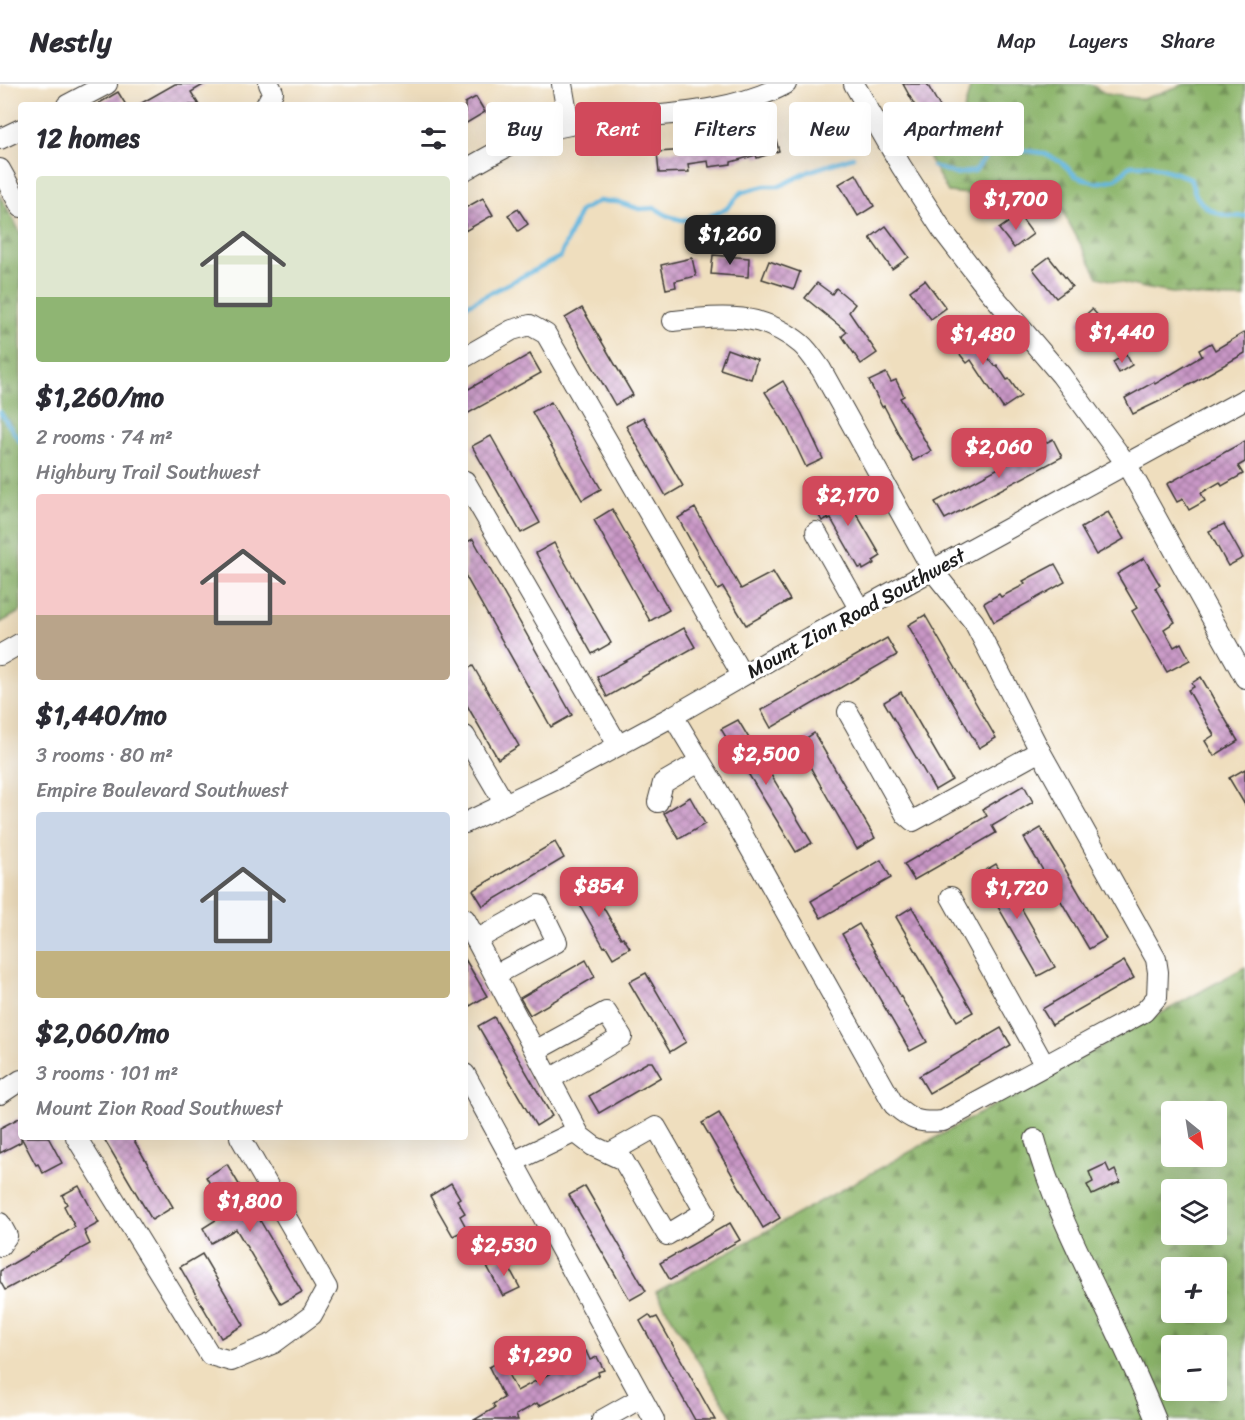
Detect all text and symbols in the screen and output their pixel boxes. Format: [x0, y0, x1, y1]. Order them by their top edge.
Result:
text: Nestly [30, 17, 111, 66]
text: Map [997, 22, 1036, 60]
text: Layers [1069, 22, 1128, 60]
text: Share [1161, 22, 1215, 60]
chip: Buy [486, 102, 563, 156]
chip: Rent [575, 102, 661, 156]
chip: Filters [673, 102, 777, 156]
chip: New [789, 102, 871, 156]
chip: Apartment [883, 102, 1024, 156]
text: 12 homes [36, 115, 140, 161]
icon: filters [417, 122, 450, 155]
pin: $1,700 [967, 180, 1065, 231]
text: $1,700 [984, 182, 1048, 217]
icon: home [189, 215, 297, 323]
pin: $1,260 [681, 215, 779, 266]
text: $1,260 [699, 217, 761, 252]
pin: $1,440 [1073, 313, 1171, 364]
pin: $1,480 [934, 315, 1032, 366]
text: $1,440 [1089, 315, 1155, 350]
text: $1,480 [951, 317, 1015, 352]
text: $1,260/mo [36, 374, 164, 420]
text: 2 rooms · 74 m² [36, 420, 173, 455]
pin: $2,060 [950, 428, 1048, 479]
text: $2,060 [965, 430, 1033, 465]
text: Highbury Trail Southwest [36, 455, 260, 490]
pin: $2,170 [799, 476, 897, 527]
text: $2,170 [816, 478, 880, 513]
icon: home [189, 533, 297, 641]
street label: Mount Zion Road Southwest [740, 538, 973, 688]
text: $1,440/mo [36, 692, 167, 738]
pin: $2,500 [717, 735, 815, 786]
text: $2,500 [732, 737, 800, 772]
text: 3 rooms · 80 m² [36, 738, 173, 773]
text: Empire Boulevard Southwest [36, 773, 288, 808]
icon: home [189, 851, 297, 959]
pin: $854 [563, 867, 635, 918]
text: $854 [574, 869, 624, 904]
pin: $1,720 [968, 869, 1066, 920]
text: $1,720 [985, 871, 1049, 906]
text: $2,060/mo [36, 1010, 169, 1056]
text: 3 rooms · 101 m² [36, 1056, 178, 1091]
text: Mount Zion Road Southwest [36, 1091, 282, 1126]
north arrow [1161, 1101, 1227, 1167]
map controls [1161, 1101, 1227, 1401]
button: layers [1161, 1179, 1227, 1245]
pin: $1,800 [201, 1182, 299, 1233]
text: $1,800 [218, 1184, 282, 1219]
pin: $2,530 [455, 1226, 553, 1277]
text: $2,530 [471, 1228, 537, 1263]
button: + [1161, 1257, 1227, 1323]
button: − [1161, 1335, 1227, 1401]
pin: $1,290 [491, 1336, 589, 1387]
text: $1,290 [508, 1338, 572, 1373]

